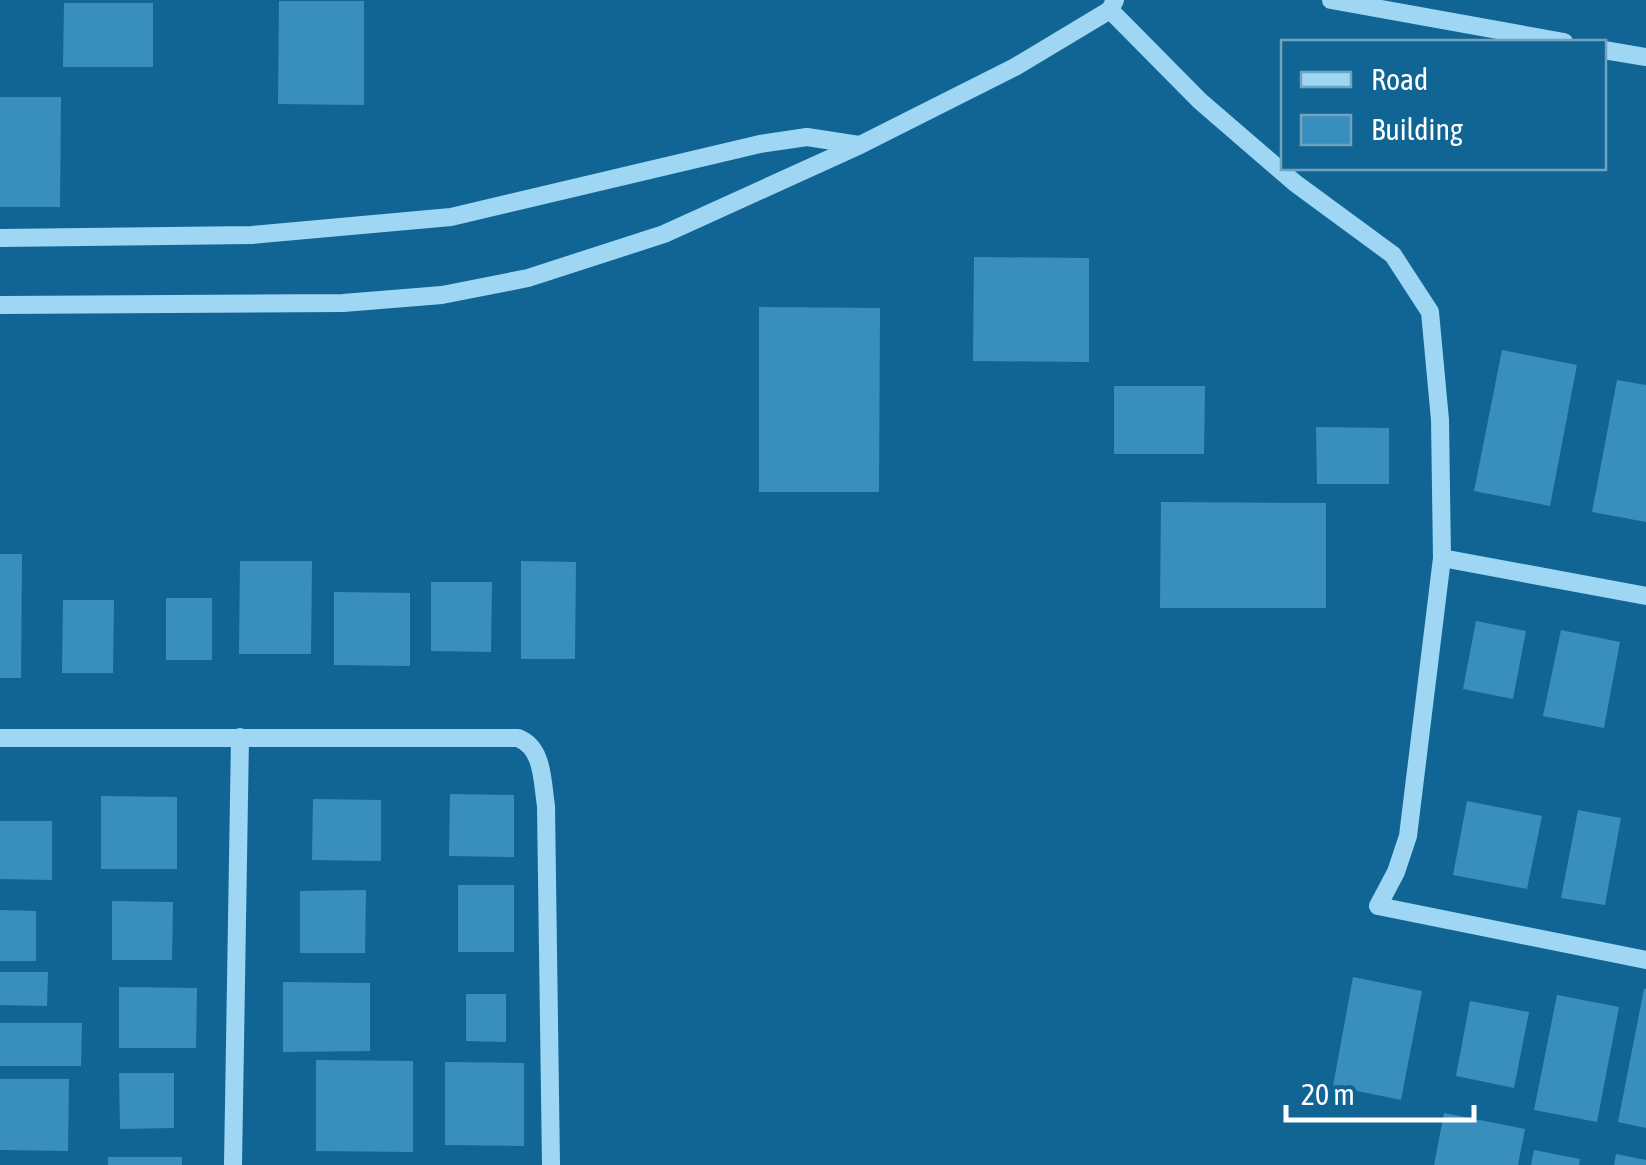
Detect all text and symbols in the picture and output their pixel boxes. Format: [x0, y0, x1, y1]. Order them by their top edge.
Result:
legend [1281, 40, 1606, 170]
text: Road [1371, 62, 1428, 96]
text: Building [1371, 112, 1463, 146]
scale bar [1286, 1060, 1474, 1122]
text: 20 m [1301, 1077, 1355, 1111]

